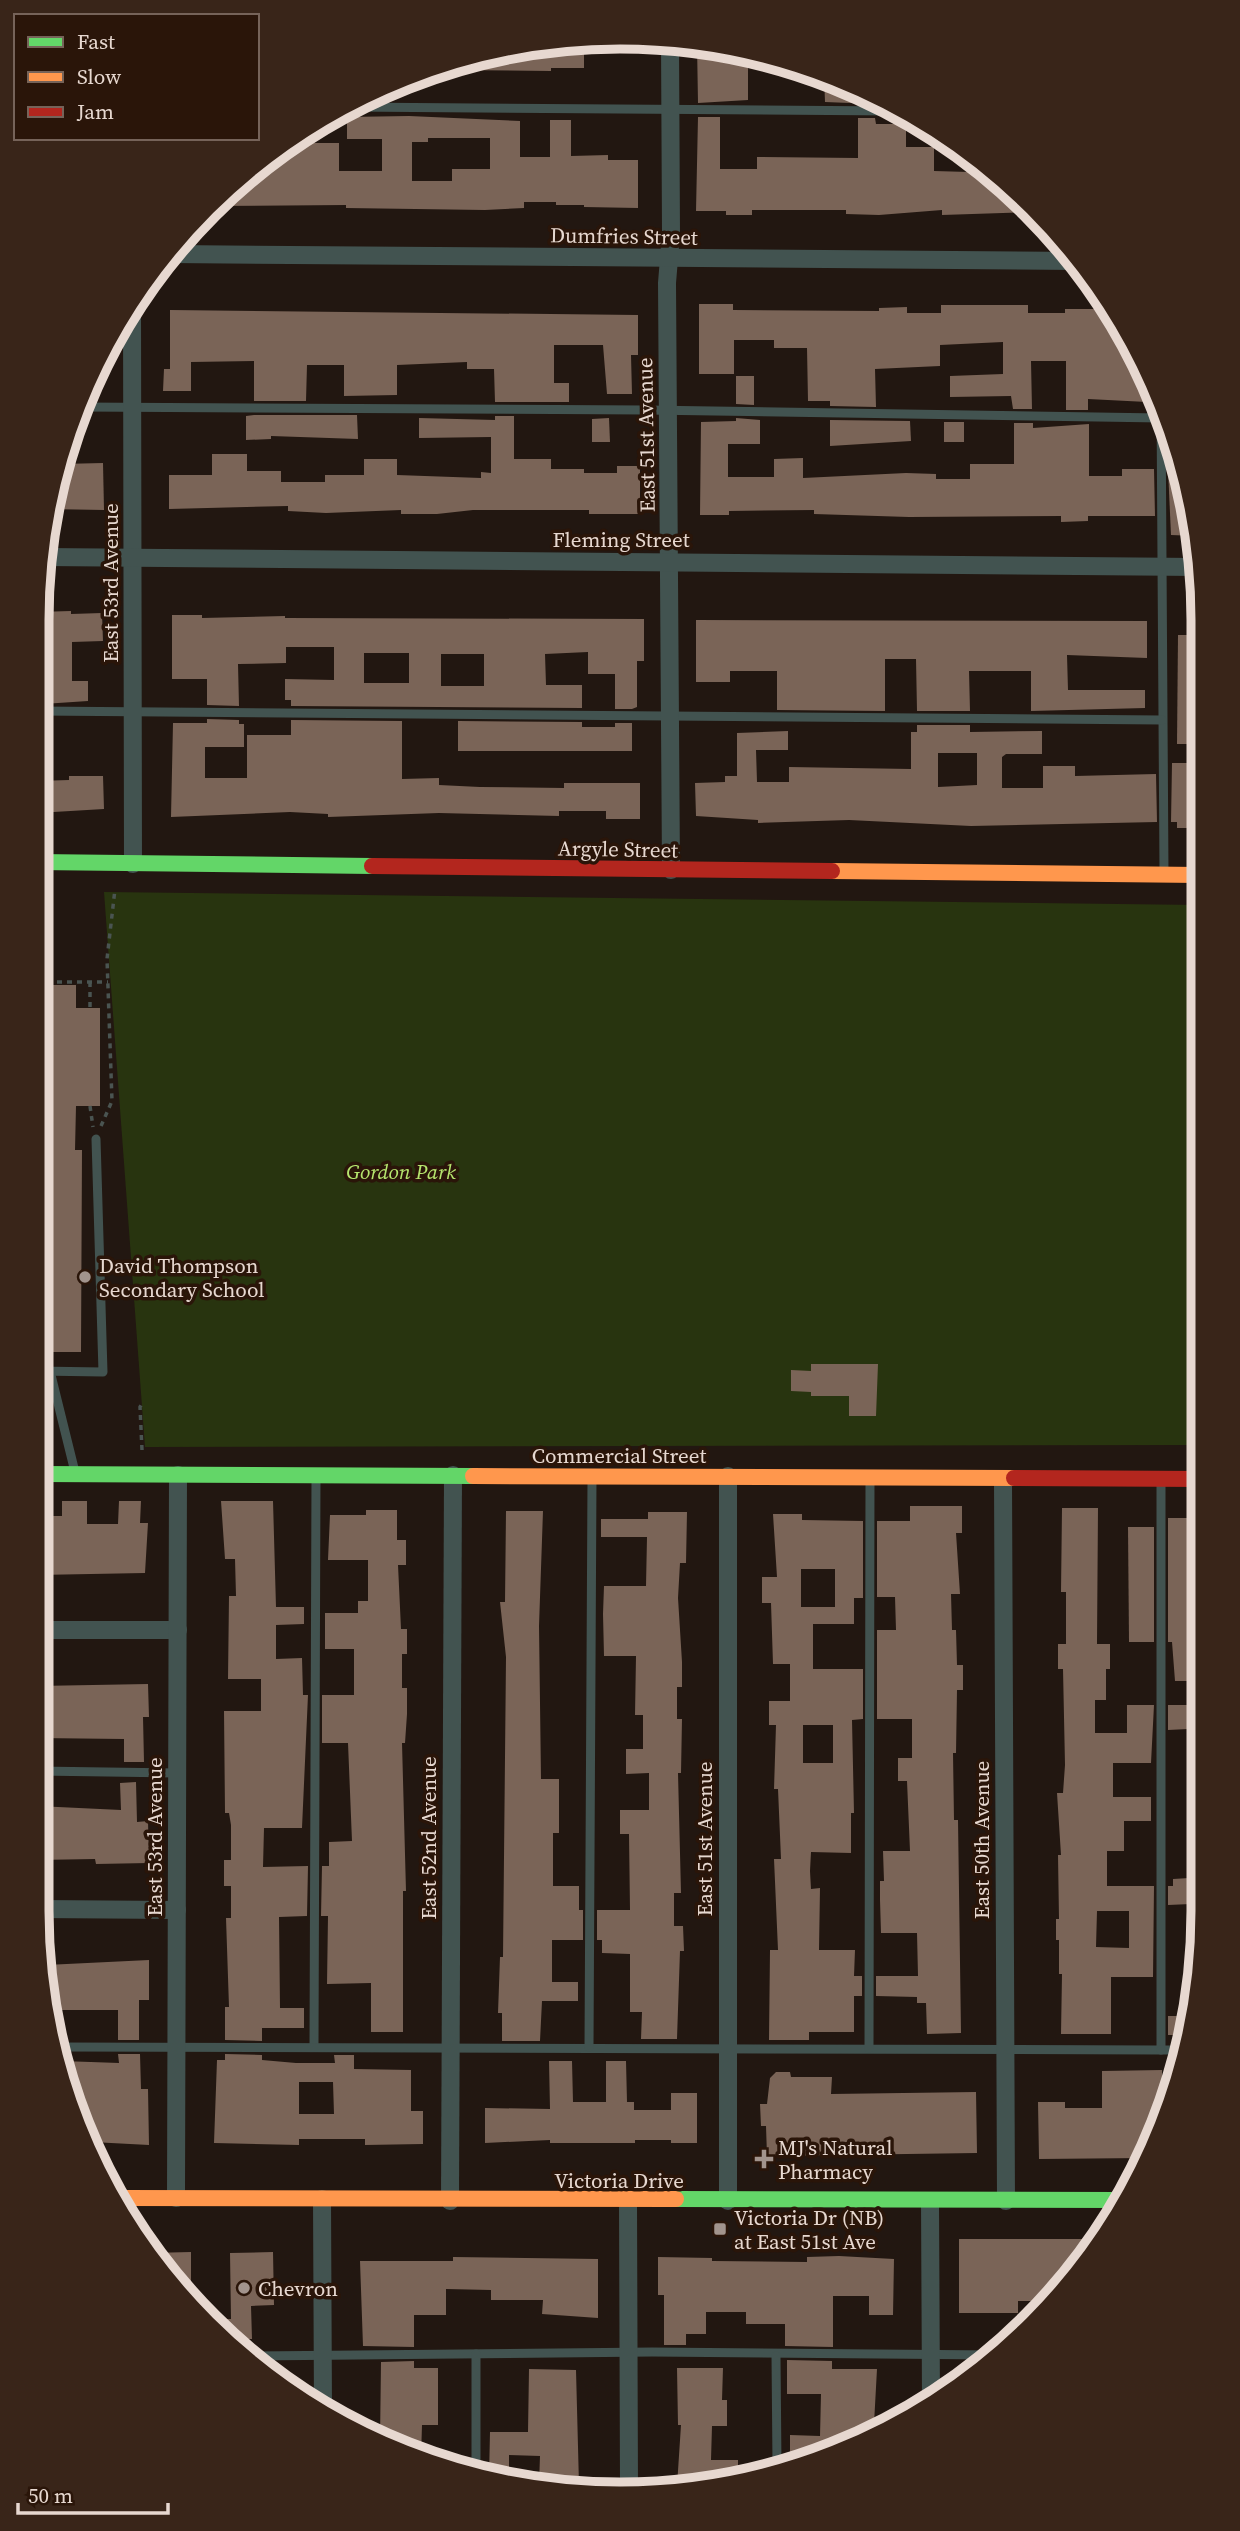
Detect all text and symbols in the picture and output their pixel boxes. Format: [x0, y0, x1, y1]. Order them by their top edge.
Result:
legend [14, 14, 259, 140]
text: Fast [77, 27, 115, 56]
text: Slow [77, 62, 121, 91]
text: Jam [76, 97, 114, 126]
street label: Dumfries Street [550, 220, 698, 252]
street label: East 51st Avenue [630, 357, 662, 513]
street label: East 53rd Avenue [96, 503, 125, 663]
street label: Fleming Street [552, 525, 690, 554]
street label: Argyle Street [558, 833, 679, 865]
park label: Gordon Park [346, 1157, 456, 1186]
place label: David Thompson Secondary School [99, 1251, 264, 1304]
marker: David Thompson Secondary School [77, 1269, 93, 1285]
street label: Commercial Street [532, 1441, 706, 1470]
street label: East 52nd Avenue [414, 1756, 443, 1920]
street label: East 53rd Avenue [140, 1757, 169, 1917]
street label: East 50th Avenue [967, 1761, 996, 1919]
street label: East 51st Avenue [690, 1762, 719, 1916]
place label: MJ's Natural Pharmacy [778, 2133, 893, 2186]
marker: MJ's Natural Pharmacy [756, 2151, 772, 2167]
street label: Victoria Drive [554, 2166, 684, 2195]
place label: Victoria Dr (NB) at East 51st Ave [734, 2203, 884, 2256]
marker: Victoria Dr (NB) at East 51st Ave [712, 2221, 728, 2237]
place label: Chevron [258, 2274, 338, 2303]
marker: Chevron [236, 2280, 252, 2296]
scale bar [18, 2472, 168, 2516]
text: 50 m [28, 2481, 73, 2510]

